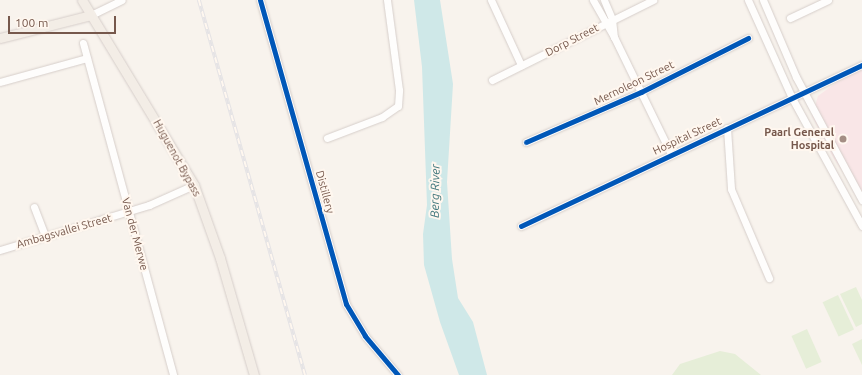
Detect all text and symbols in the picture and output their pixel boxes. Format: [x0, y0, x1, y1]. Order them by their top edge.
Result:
scale bar [10, 8, 118, 34]
text: 100 m [15, 16, 48, 29]
street label: Dorp Street [543, 21, 601, 59]
street label: Mernoleon Street [592, 58, 676, 108]
street label: Hospital Street [651, 114, 723, 158]
street label: Huguenot Bypass [150, 117, 204, 199]
place label: Paarl General Hospital [764, 126, 834, 152]
marker: Paarl General Hospital [837, 133, 849, 145]
water label: Berg River [427, 164, 443, 218]
street label: Distillery [313, 169, 337, 215]
street label: Van der Merwe [119, 196, 151, 272]
street label: Ambagsvallei Street [15, 211, 113, 251]

